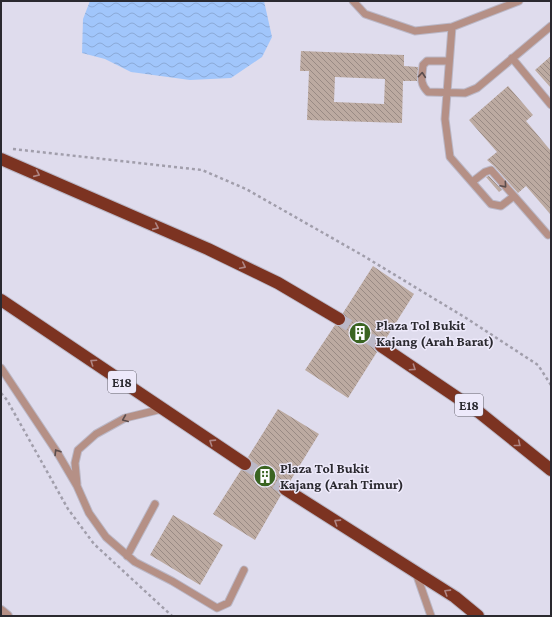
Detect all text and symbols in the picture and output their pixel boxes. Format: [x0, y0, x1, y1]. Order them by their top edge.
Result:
one-way arrow [417, 72, 426, 78]
one-way arrow [33, 170, 40, 178]
one-way arrow [500, 180, 507, 187]
one-way arrow [152, 222, 159, 230]
one-way arrow [239, 261, 246, 269]
place label: Plaza Tol Bukit Kajang (Arah Barat) [376, 317, 494, 350]
building icon: Plaza Tol Bukit Kajang (Arah Barat) [347, 320, 373, 346]
one-way arrow [90, 360, 97, 367]
one-way arrow [409, 363, 416, 370]
road number: E18 [108, 371, 136, 393]
road number: E18 [455, 394, 483, 416]
one-way arrow [121, 415, 128, 423]
one-way arrow [209, 439, 216, 447]
one-way arrow [514, 439, 521, 446]
one-way arrow [55, 449, 62, 456]
place label: Plaza Tol Bukit Kajang (Arah Timur) [280, 460, 404, 493]
building icon: Plaza Tol Bukit Kajang (Arah Timur) [252, 463, 278, 489]
one-way arrow [334, 520, 341, 527]
one-way arrow [444, 589, 451, 597]

